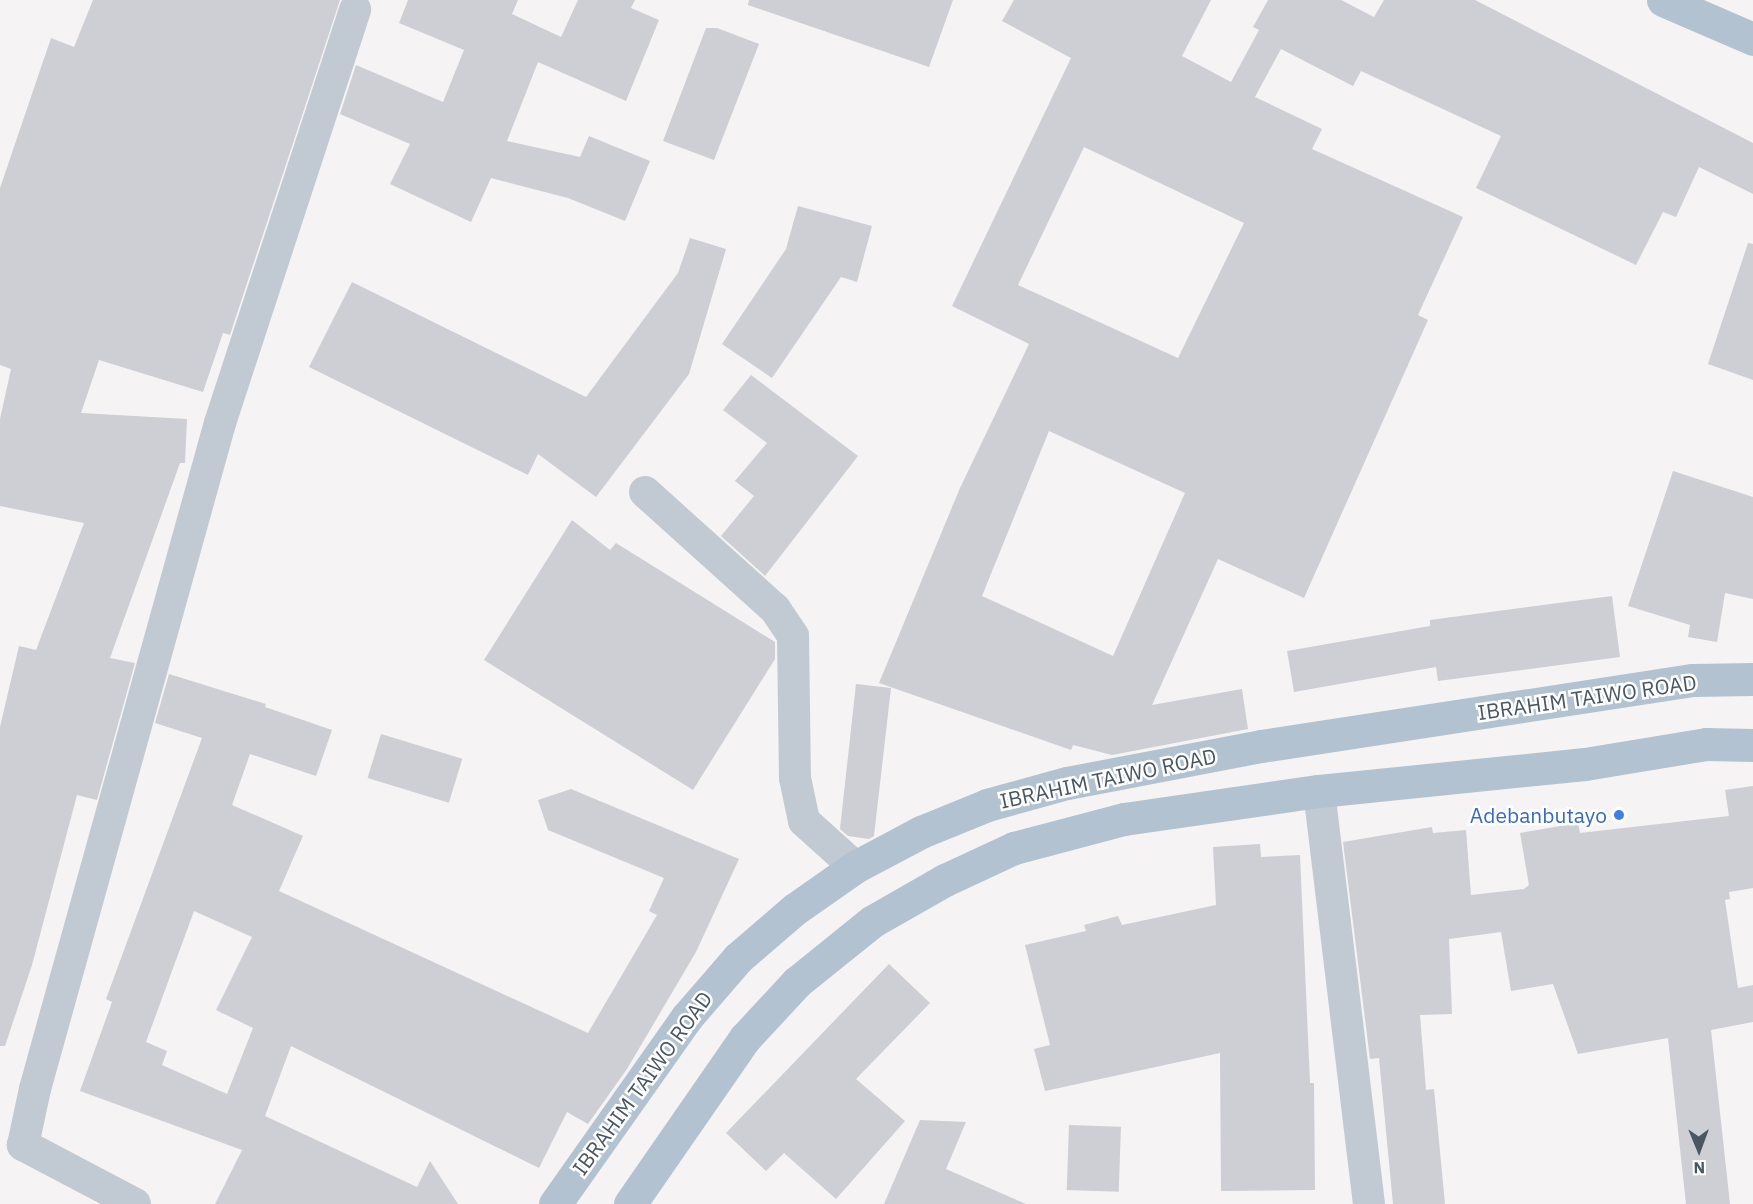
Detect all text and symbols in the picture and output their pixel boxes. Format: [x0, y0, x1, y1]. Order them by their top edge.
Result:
street label: IBRAHIM TAIWO ROAD [1476, 669, 1698, 725]
street label: IBRAHIM TAIWO ROAD [997, 743, 1219, 813]
place label: Adebanbutayo [1470, 802, 1607, 828]
marker: Adebanbutayo [1612, 808, 1626, 822]
street label: IBRAHIM TAIWO ROAD [567, 986, 717, 1180]
north arrow [1669, 1120, 1729, 1180]
text: N [1693, 1158, 1705, 1178]

